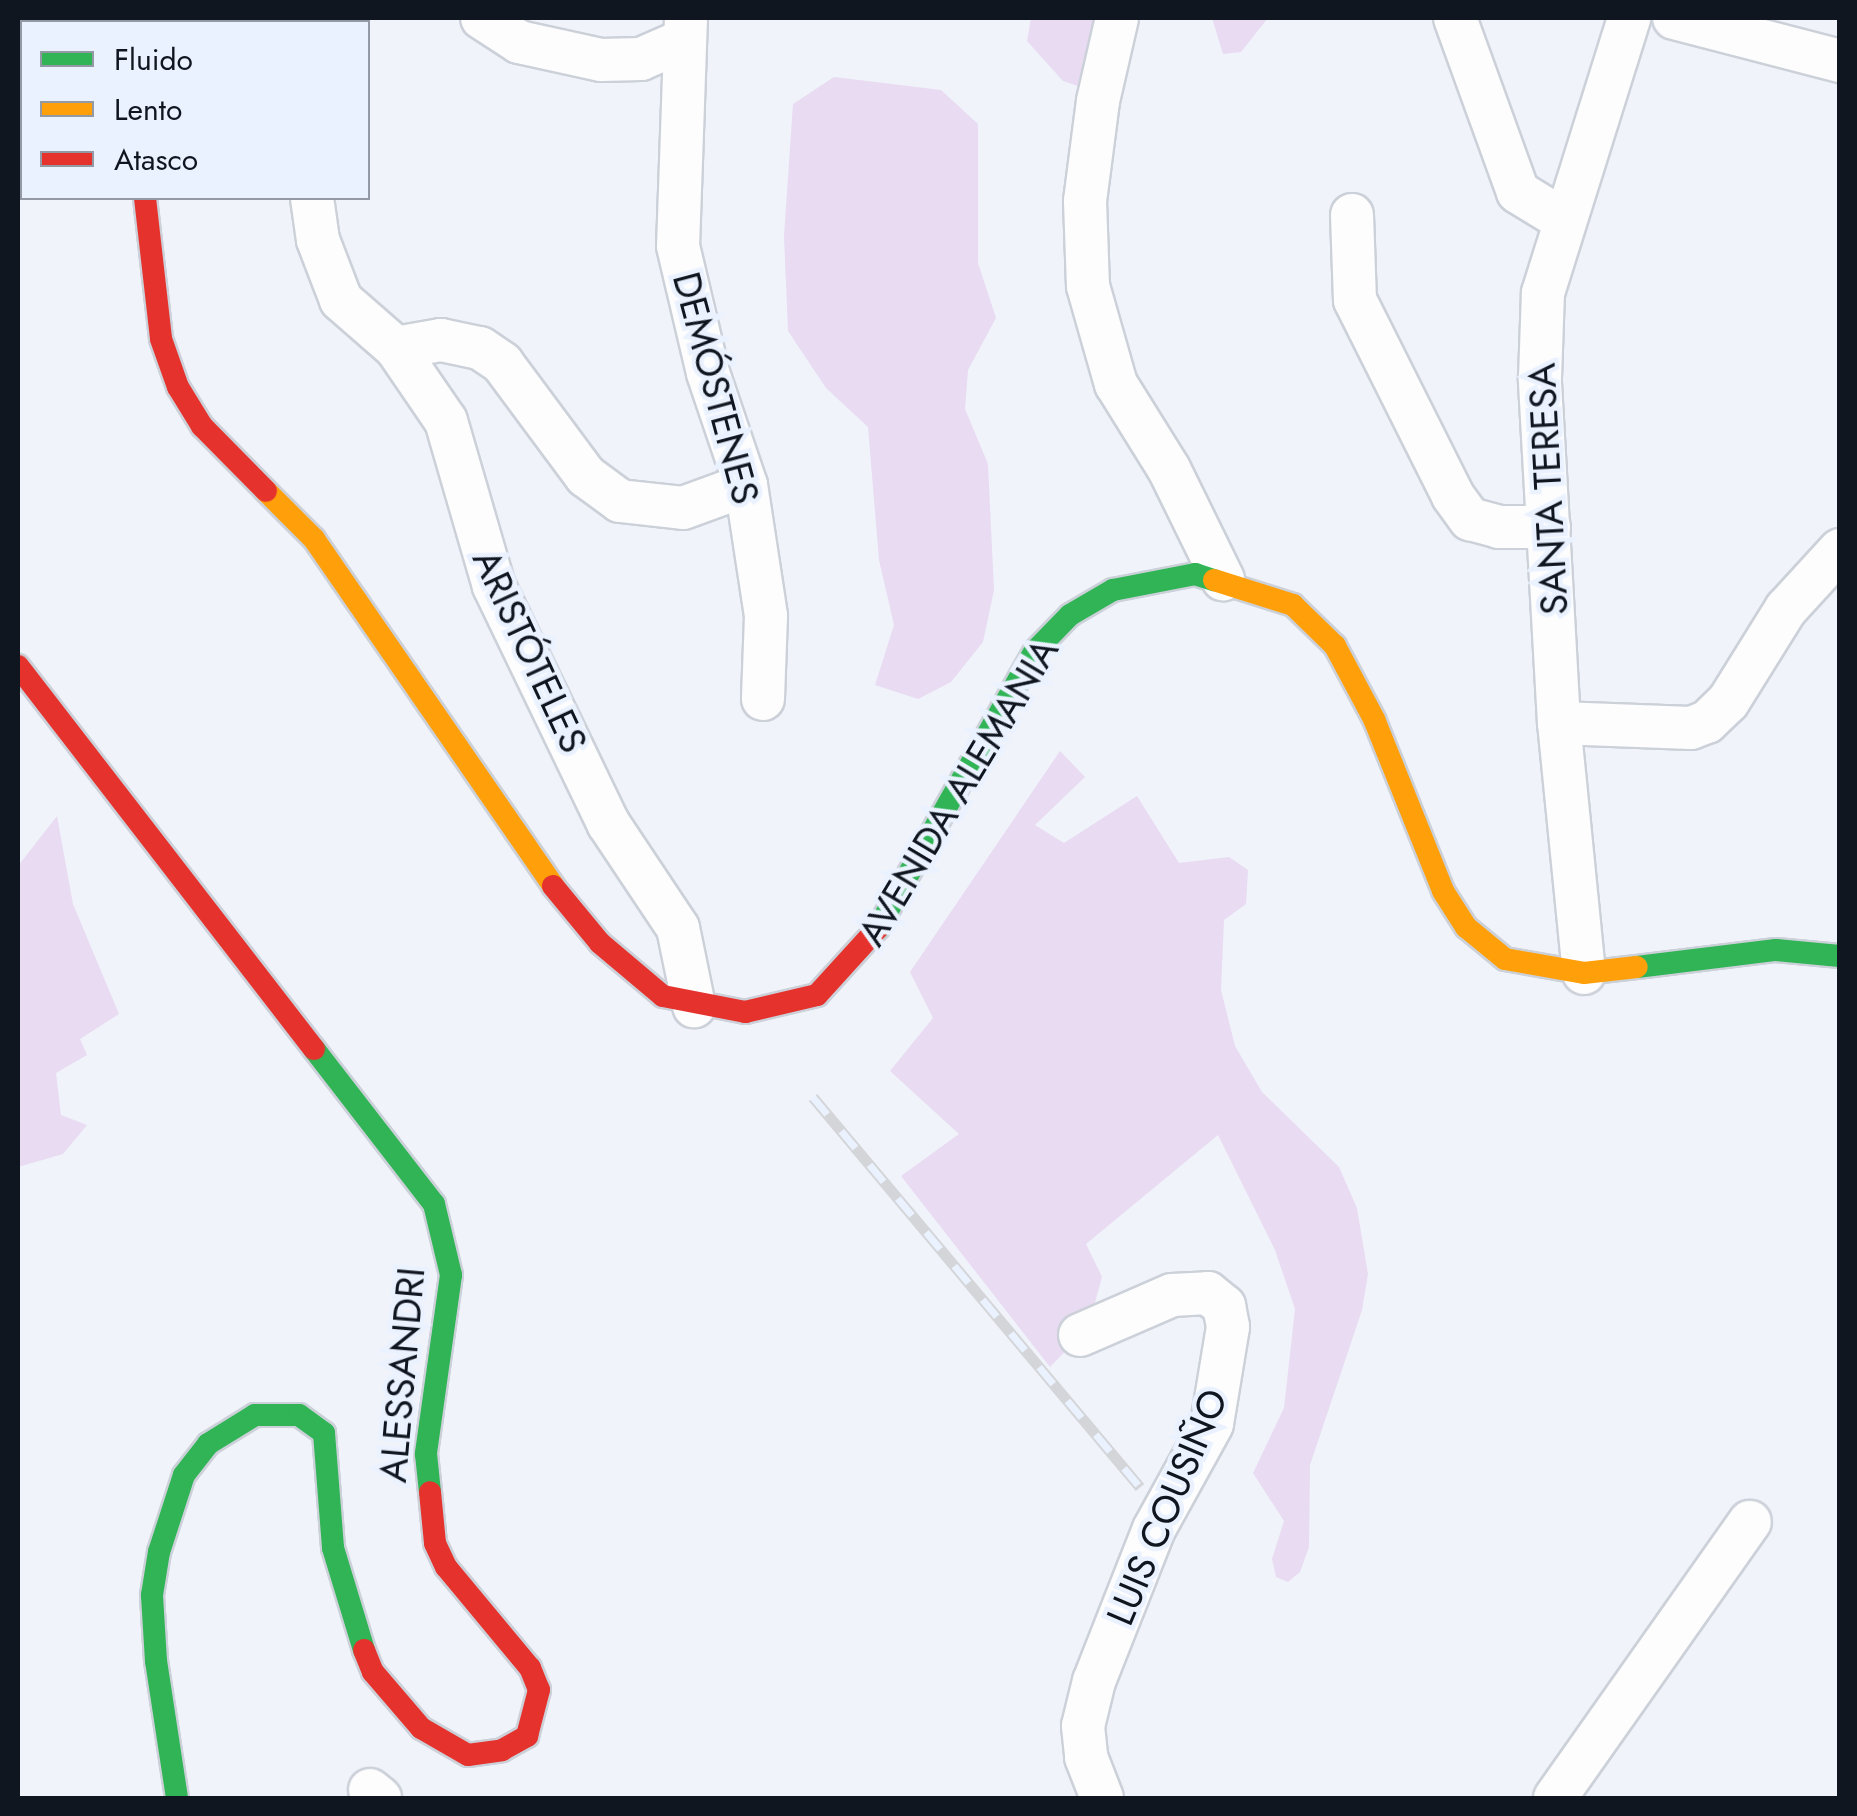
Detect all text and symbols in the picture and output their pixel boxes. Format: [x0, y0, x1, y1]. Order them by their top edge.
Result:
legend [20, 20, 370, 200]
text: Fluido [114, 38, 193, 81]
text: Lento [114, 88, 182, 131]
text: Atasco [114, 138, 198, 181]
street label: DEMÓSTENES [663, 267, 769, 509]
street label: SANTA TERESA [1519, 362, 1577, 616]
street label: ARISTÓTELES [463, 542, 597, 760]
street label: AVENIDA ALEMANIA [848, 630, 1068, 954]
street label: ALESSANDRI [370, 1266, 434, 1484]
street label: LUIS COUSIÑO [1097, 1382, 1237, 1632]

